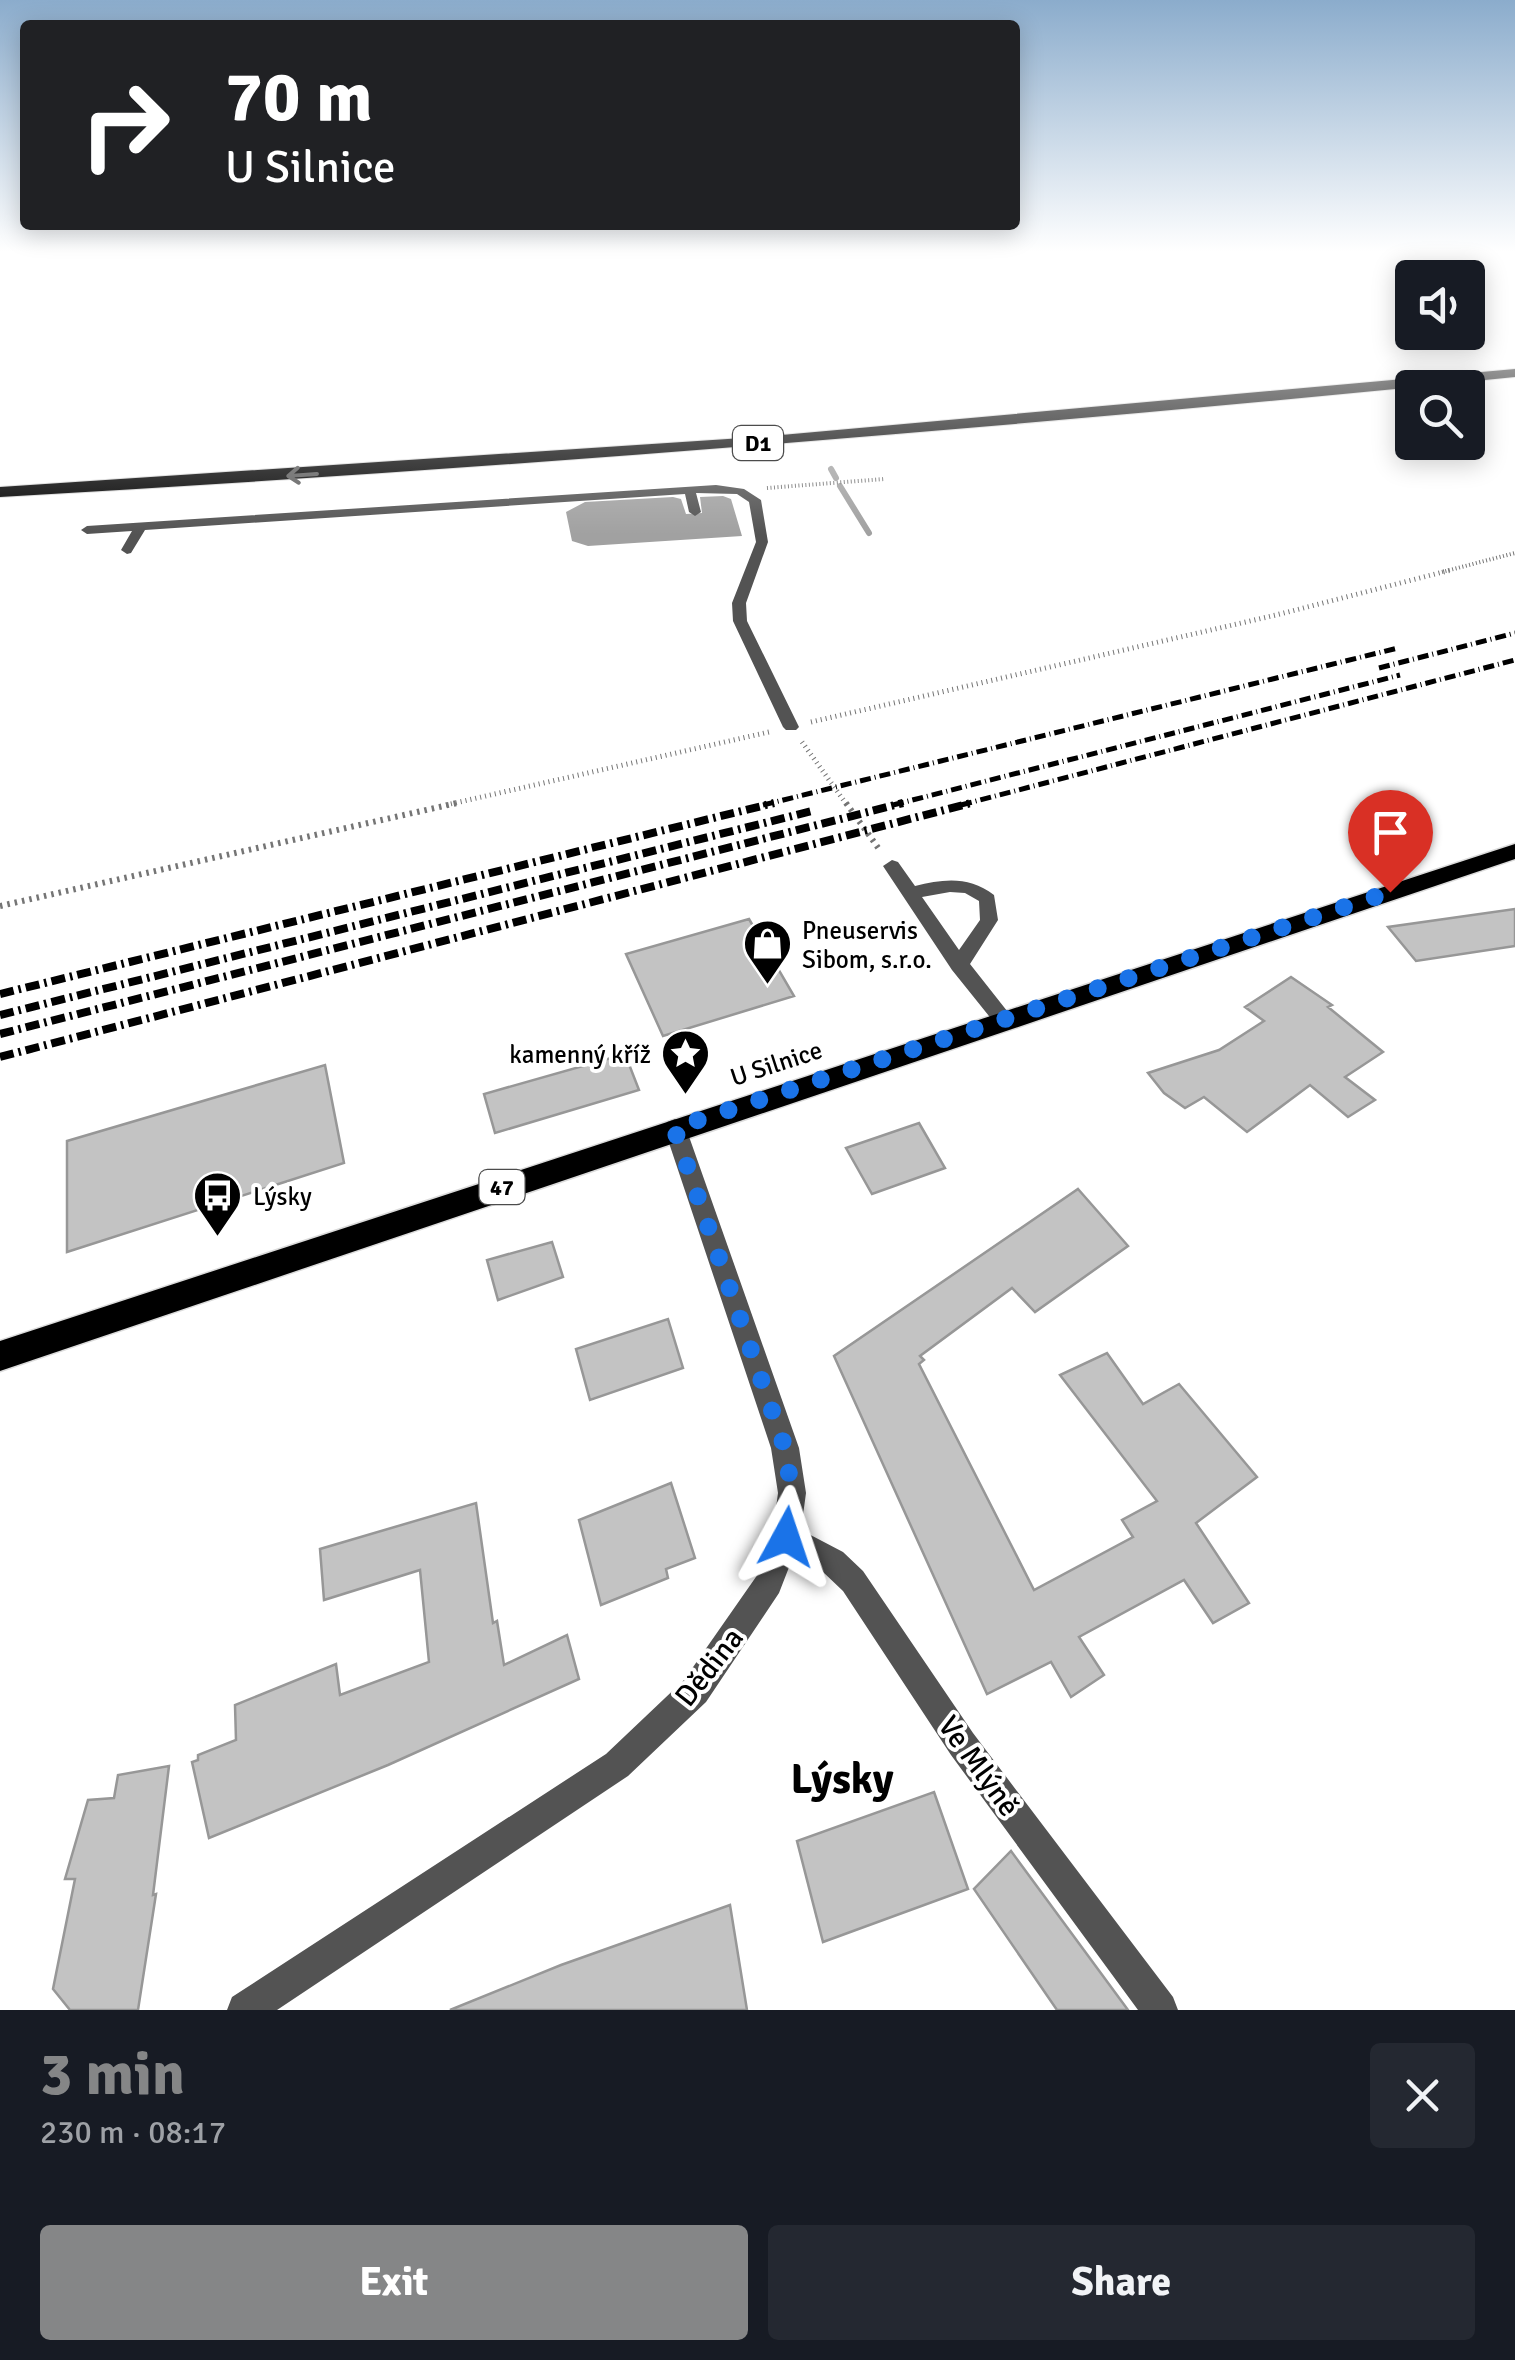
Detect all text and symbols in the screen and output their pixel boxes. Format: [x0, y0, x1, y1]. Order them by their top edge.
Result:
text: 70 m [225, 54, 373, 140]
icon: right [60, 60, 190, 190]
text: U Silnice [225, 140, 396, 195]
map controls [1395, 260, 1485, 460]
button: sound [1395, 260, 1485, 350]
button: search [1395, 370, 1485, 460]
road number: D1 [733, 426, 783, 460]
one-way arrow [286, 466, 318, 485]
pin [1348, 790, 1433, 893]
icon: arrive [1363, 805, 1418, 860]
place label: Pneuservis Sibom, s.r.o. [802, 915, 932, 975]
shop icon: Pneuservis Sibom, s.r.o. [741, 918, 793, 986]
place icon: kamenný kříž [660, 1028, 712, 1096]
street label: U Silnice [726, 1034, 826, 1093]
place label: kamenný kříž [509, 1039, 651, 1070]
bus stop icon: Lýsky [192, 1170, 244, 1238]
road number: 47 [480, 1170, 524, 1204]
place label: Lýsky [253, 1181, 312, 1212]
position arrow [734, 1485, 838, 1589]
street label: Dědina [667, 1620, 752, 1714]
street label: Ve Mlýně [930, 1709, 1027, 1824]
district label: Lýsky [790, 1754, 894, 1805]
text: 3 min [40, 2038, 185, 2112]
button: close [1370, 2043, 1475, 2148]
text: 230 m · 08:17 [40, 2113, 226, 2152]
button: Exit [40, 2225, 748, 2340]
button: Share [768, 2225, 1475, 2340]

